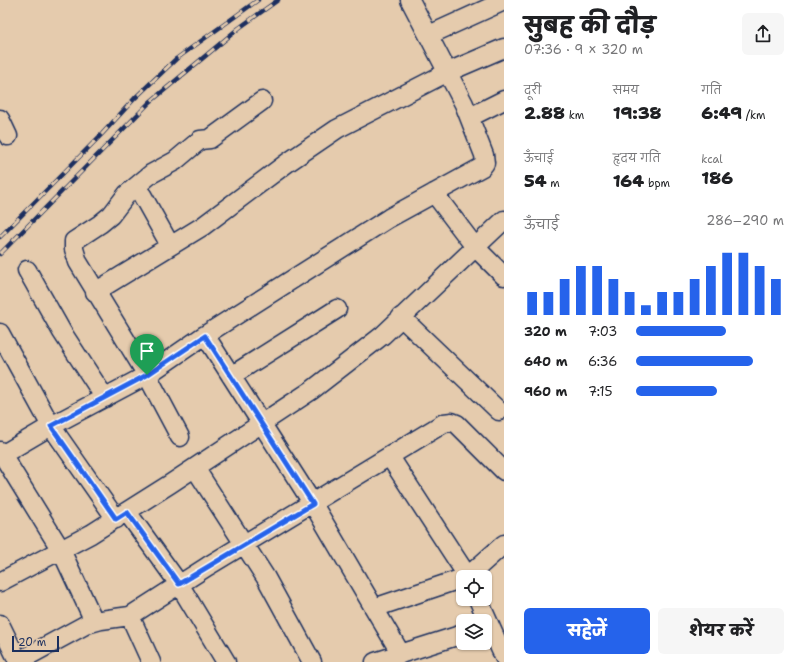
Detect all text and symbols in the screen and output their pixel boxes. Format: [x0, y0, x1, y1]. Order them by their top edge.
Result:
text: सुबह की दौड़ [524, 11, 656, 40]
button: share [742, 13, 784, 55]
text: 07:36 · 9 × 320 m [524, 41, 643, 58]
text: दूरी [524, 83, 541, 98]
text: समय [613, 83, 639, 98]
text: गति [701, 83, 721, 98]
text: 2.88 [524, 102, 565, 124]
text: 19:38 [613, 102, 661, 124]
text: 6:49 [701, 102, 742, 124]
text: km [565, 108, 584, 123]
text: /km [742, 108, 765, 123]
text: ऊँचाई [524, 151, 554, 166]
text: हृदय गति [613, 151, 660, 166]
text: kcal [701, 152, 723, 167]
text: 186 [701, 167, 733, 189]
text: 54 [524, 170, 547, 192]
text: 164 [613, 170, 644, 192]
text: m [547, 176, 560, 191]
text: bpm [644, 176, 670, 191]
text: 286–290 m [706, 212, 784, 229]
text: ऊँचाई [524, 216, 559, 233]
text: 320 m [524, 323, 567, 340]
text: 7:03 [588, 323, 617, 340]
pin [130, 334, 164, 375]
icon: arrive [136, 340, 158, 362]
text: 640 m [524, 353, 568, 370]
text: 6:36 [588, 353, 617, 370]
text: 960 m [524, 383, 567, 400]
text: 7:15 [588, 383, 612, 400]
map controls [456, 570, 492, 650]
button: locate [456, 570, 492, 606]
button: सहेजें [524, 608, 650, 654]
button: शेयर करें [658, 608, 784, 654]
button: layers [456, 614, 492, 650]
scale bar [12, 634, 59, 653]
text: 20 m [18, 635, 46, 650]

